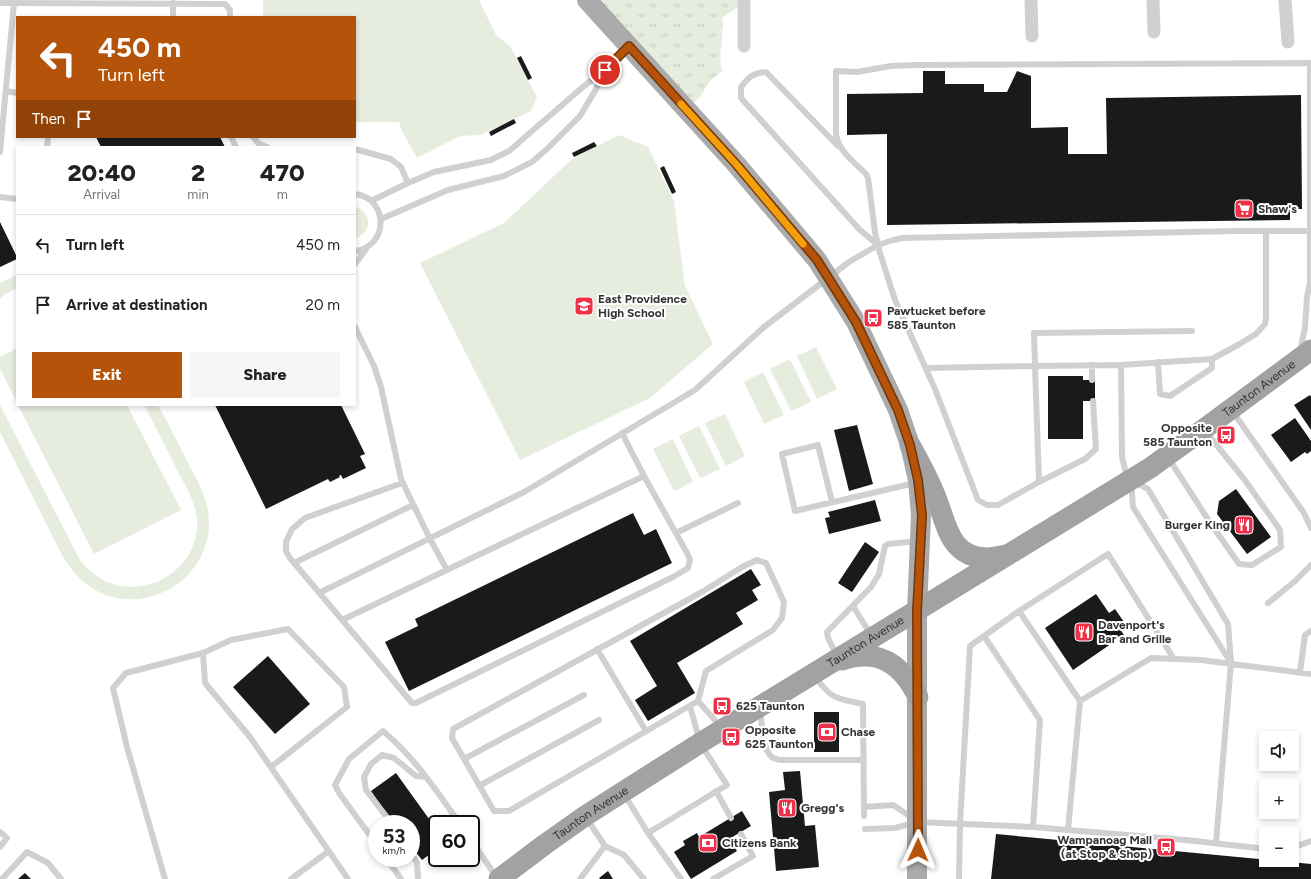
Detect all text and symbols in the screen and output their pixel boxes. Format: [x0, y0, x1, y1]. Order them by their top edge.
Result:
text: 450 m [98, 30, 181, 64]
icon: left [32, 32, 84, 84]
pin [588, 53, 622, 87]
icon: arrive [594, 59, 616, 81]
text: Turn left [98, 64, 165, 86]
icon: arrive [73, 108, 95, 130]
text: Then [32, 110, 65, 128]
text: 20:40 [67, 158, 136, 187]
text: 2 [191, 158, 205, 187]
text: 470 [260, 158, 305, 187]
text: Arrival [83, 187, 120, 202]
text: min [187, 187, 209, 202]
text: m [277, 187, 288, 202]
supermarket icon: Shaw's [1233, 198, 1255, 220]
place label: Shaw's [1258, 202, 1297, 216]
icon: left [32, 234, 54, 256]
text: Turn left [66, 236, 124, 254]
text: 450 m [296, 236, 340, 254]
place label: East Providence High School [598, 292, 687, 320]
icon: arrive [32, 294, 54, 316]
school or university icon: East Providence High School [573, 295, 595, 317]
text: Arrive at destination [66, 296, 207, 314]
text: 20 m [306, 296, 340, 314]
place label: Pawtucket before 585 Taunton [887, 304, 986, 332]
bus stop icon: Pawtucket before 585 Taunton [862, 307, 884, 329]
button: Exit [32, 352, 182, 398]
button: Share [190, 352, 340, 398]
street label: Taunton Avenue [1220, 357, 1298, 420]
place label: Opposite 585 Taunton [1143, 421, 1212, 449]
bus stop icon: Opposite 585 Taunton [1215, 424, 1237, 446]
restaurant icon: Burger King [1233, 514, 1255, 536]
place label: Burger King [1165, 518, 1230, 532]
street label: Taunton Avenue [825, 613, 907, 670]
place label: Davenport's Bar and Grille [1098, 618, 1172, 646]
restaurant icon: Davenport's Bar and Grille [1073, 621, 1095, 643]
bus stop icon: 625 Taunton [711, 695, 733, 717]
place label: 625 Taunton [736, 699, 805, 713]
bank icon: Chase [816, 721, 838, 743]
place label: Opposite 625 Taunton [745, 723, 814, 751]
place label: Chase [841, 725, 876, 739]
bus stop icon: Opposite 625 Taunton [720, 726, 742, 748]
map controls [1259, 731, 1299, 867]
button: sound [1259, 731, 1299, 771]
button: + [1259, 779, 1299, 819]
street label: Taunton Avenue [551, 783, 631, 843]
restaurant icon: Gregg's [776, 797, 798, 819]
place label: Gregg's [801, 801, 844, 815]
speed limit sign: 60 [428, 815, 480, 867]
text: 53 [383, 824, 405, 848]
button: − [1259, 827, 1299, 867]
position arrow [897, 829, 939, 871]
bank icon: Citizens Bank [697, 832, 719, 854]
place label: Wampanoag Mall (at Stop & Shop) [1057, 833, 1152, 861]
place label: Citizens Bank [722, 836, 797, 850]
bus stop icon: Wampanoag Mall (at Stop & Shop) [1155, 836, 1177, 858]
text: km/h [383, 844, 405, 857]

